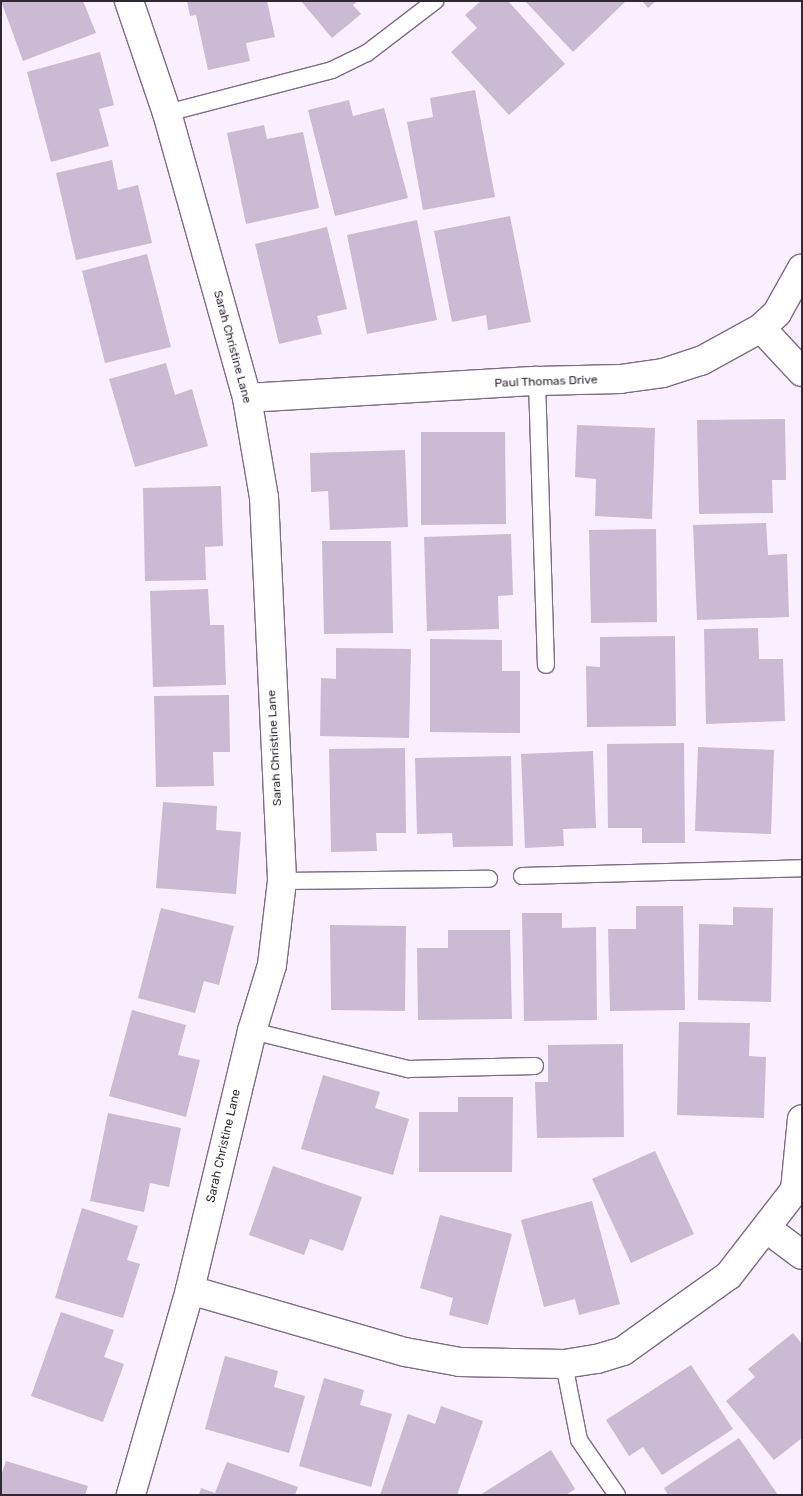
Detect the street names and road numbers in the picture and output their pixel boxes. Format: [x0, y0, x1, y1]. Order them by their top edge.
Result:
street label: Sarah Christine Lane [210, 289, 254, 405]
street label: Paul Thomas Drive [494, 373, 598, 391]
street label: Sarah Christine Lane [265, 690, 285, 806]
street label: Sarah Christine Lane [204, 1088, 244, 1204]

